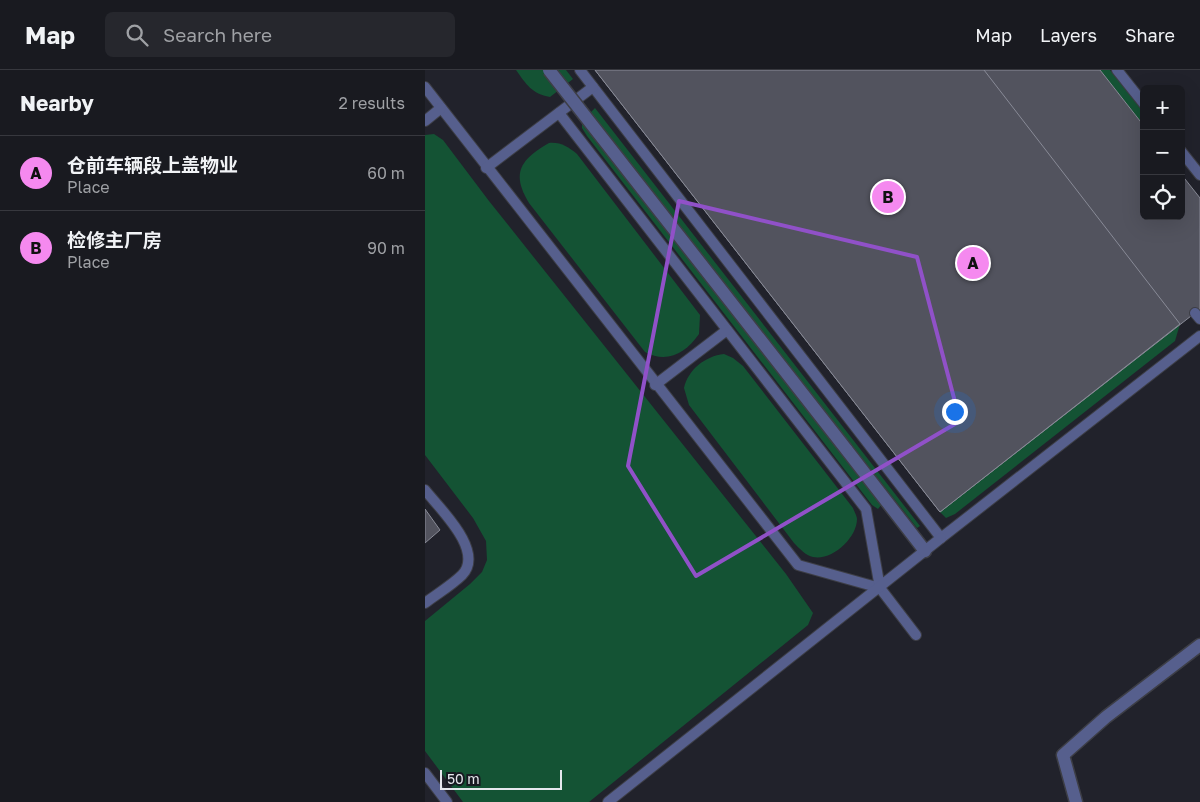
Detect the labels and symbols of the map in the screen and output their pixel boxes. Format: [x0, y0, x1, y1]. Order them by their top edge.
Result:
pin: B [872, 178, 904, 216]
pin: A [957, 244, 989, 282]
your location [942, 399, 968, 425]
scale bar [440, 767, 563, 790]

